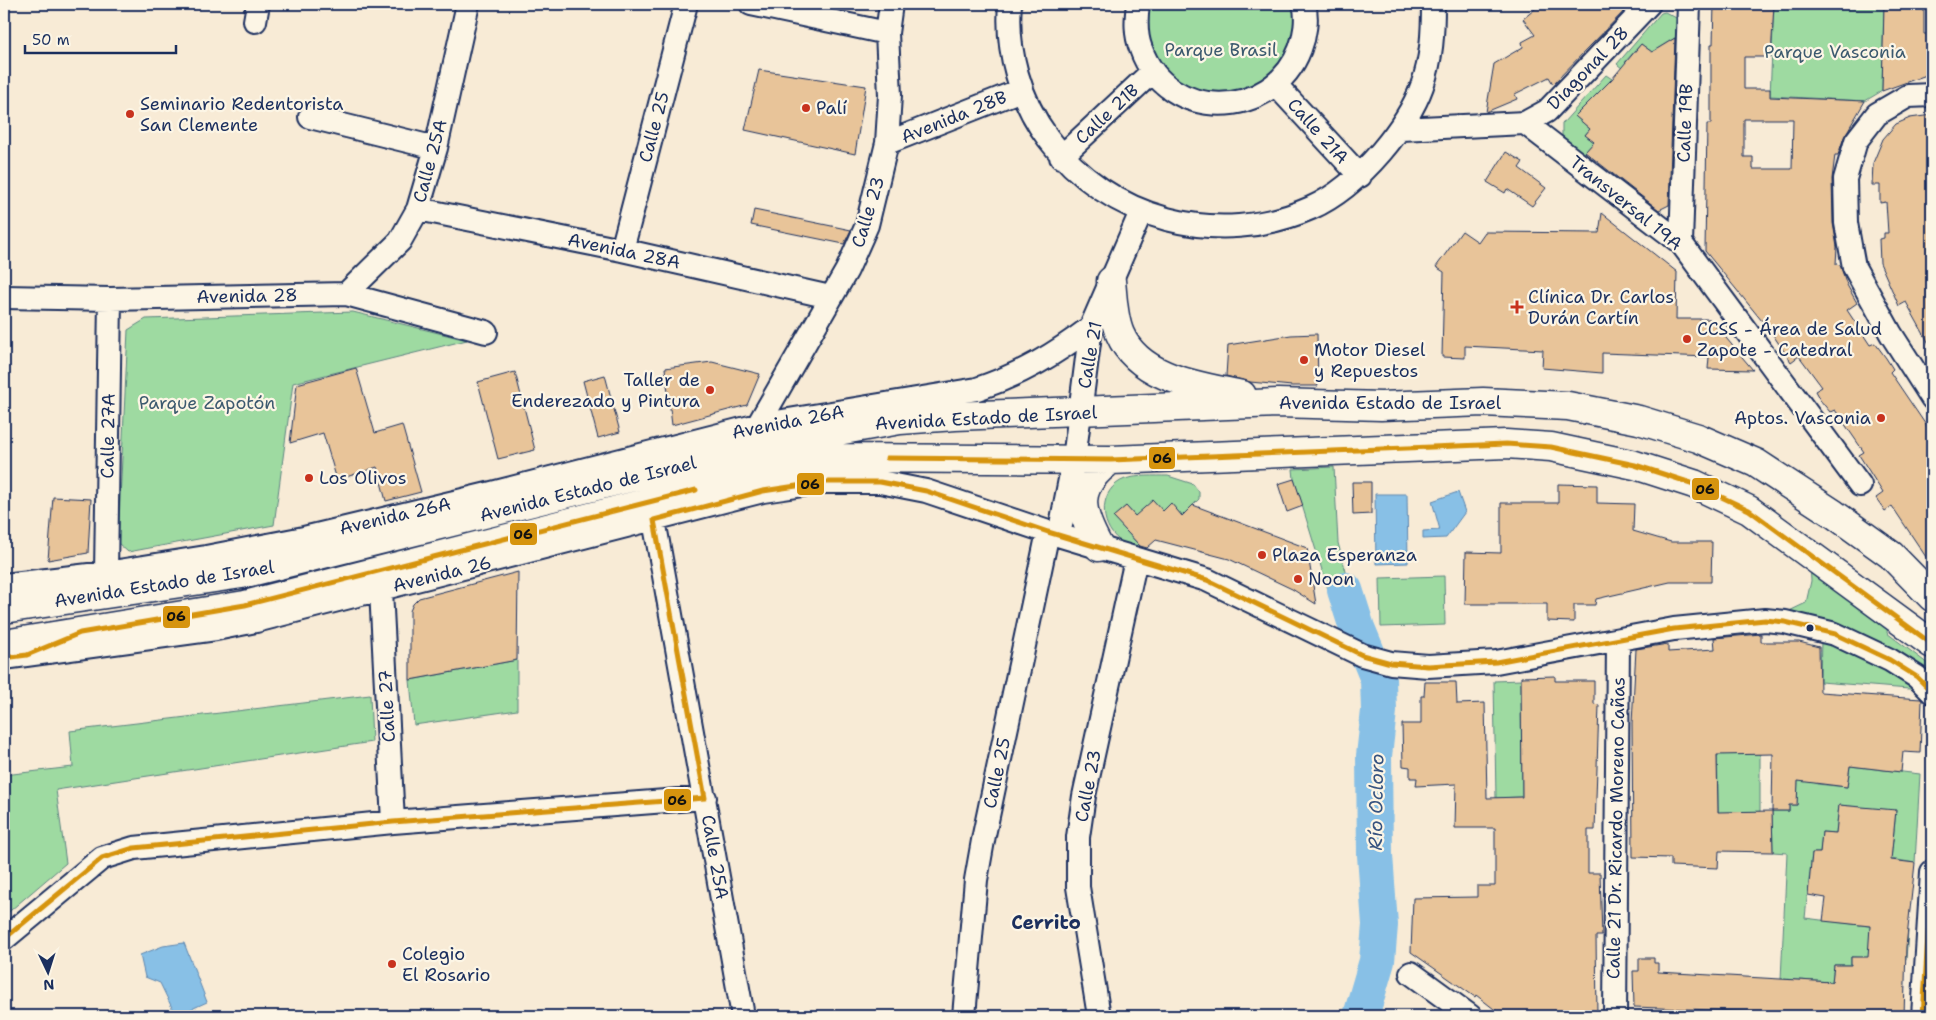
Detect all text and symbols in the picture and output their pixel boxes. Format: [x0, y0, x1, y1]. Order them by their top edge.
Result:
street label: Diagonal 28 [1542, 21, 1634, 115]
scale bar [25, 22, 176, 54]
text: 50 m [32, 30, 70, 50]
park label: Parque Brasil [1165, 38, 1278, 62]
park label: Parque Vasconia [1764, 40, 1906, 64]
street label: Calle 21B [1070, 78, 1144, 150]
street label: Calle 19B [1672, 83, 1698, 163]
street label: Avenida 28B [898, 85, 1010, 149]
street label: Calle 25 [633, 89, 675, 165]
place label: Seminario Redentorista San Clemente [140, 92, 343, 137]
street label: Calle 21A [1282, 93, 1354, 169]
place label: Palí [816, 96, 847, 120]
marker: Palí [800, 102, 812, 114]
marker: Seminario Redentorista San Clemente [124, 108, 136, 120]
street label: Calle 25A [407, 117, 453, 205]
street label: Transversal 19A [1565, 150, 1687, 256]
street label: Calle 23 [846, 174, 890, 250]
street label: Avenida 28A [566, 227, 682, 275]
street label: Avenida 28 [196, 283, 298, 309]
place label: Clínica Dr. Carlos Durán Cartín [1528, 285, 1674, 330]
marker: Clínica Dr. Carlos Durán Cartín [1510, 300, 1524, 314]
place label: CCSS - Área de Salud Zapote - Catedral [1697, 317, 1882, 362]
street label: Calle 21 [1072, 319, 1108, 391]
marker: CCSS - Área de Salud Zapote - Catedral [1681, 333, 1693, 345]
place label: Motor Diesel y Repuestos [1314, 338, 1426, 383]
marker: Motor Diesel y Repuestos [1298, 354, 1310, 366]
place label: Taller de Enderezado y Pintura [511, 368, 700, 413]
marker: Taller de Enderezado y Pintura [704, 384, 716, 396]
park label: Parque Zapotón [139, 391, 275, 415]
street label: Avenida Estado de Israel [1279, 391, 1502, 415]
street label: Calle 27A [95, 393, 121, 479]
street label: Avenida 26A [730, 399, 846, 445]
street label: Avenida Estado de Israel [874, 400, 1098, 436]
place label: Aptos. Vasconia [1734, 406, 1871, 430]
marker: Aptos. Vasconia [1875, 412, 1887, 424]
line badge: 06 [1148, 446, 1176, 470]
text: 06 [1152, 449, 1172, 467]
street label: Avenida Estado de Israel [477, 450, 699, 528]
place label: Los Olivos [319, 466, 407, 490]
marker: Los Olivos [303, 472, 315, 484]
line badge: 06 [796, 472, 825, 496]
text: 06 [800, 475, 820, 493]
line badge: 06 [1691, 477, 1720, 501]
text: 06 [1695, 480, 1715, 498]
street label: Avenida 26A [337, 492, 453, 540]
line badge: 06 [509, 522, 538, 546]
text: 06 [513, 525, 533, 543]
place label: Plaza Esperanza [1272, 543, 1417, 567]
marker: Plaza Esperanza [1256, 549, 1268, 561]
street label: Avenida 26 [390, 550, 494, 598]
street label: Avenida Estado de Israel [52, 555, 276, 613]
place label: Noon [1308, 567, 1354, 591]
marker: Noon [1292, 573, 1304, 585]
line badge: 06 [162, 605, 191, 629]
text: 06 [166, 607, 186, 625]
unlabelled marker [1805, 623, 1815, 633]
street label: Calle 27 [373, 669, 401, 743]
street label: Calle 21 Dr. Ricardo Moreno Cañas [1601, 677, 1631, 979]
street label: Calle 25 [978, 735, 1016, 811]
street label: Calle 23 [1069, 748, 1107, 824]
water label: Río Ocloro [1363, 753, 1389, 851]
line badge: 06 [663, 788, 692, 812]
text: 06 [667, 791, 687, 809]
street label: Calle 25A [696, 813, 734, 901]
district label: Cerrito [1011, 910, 1081, 935]
place label: Colegio El Rosario [402, 942, 490, 987]
north arrow [22, 948, 72, 998]
marker: Colegio El Rosario [386, 958, 398, 970]
text: N [43, 976, 55, 994]

